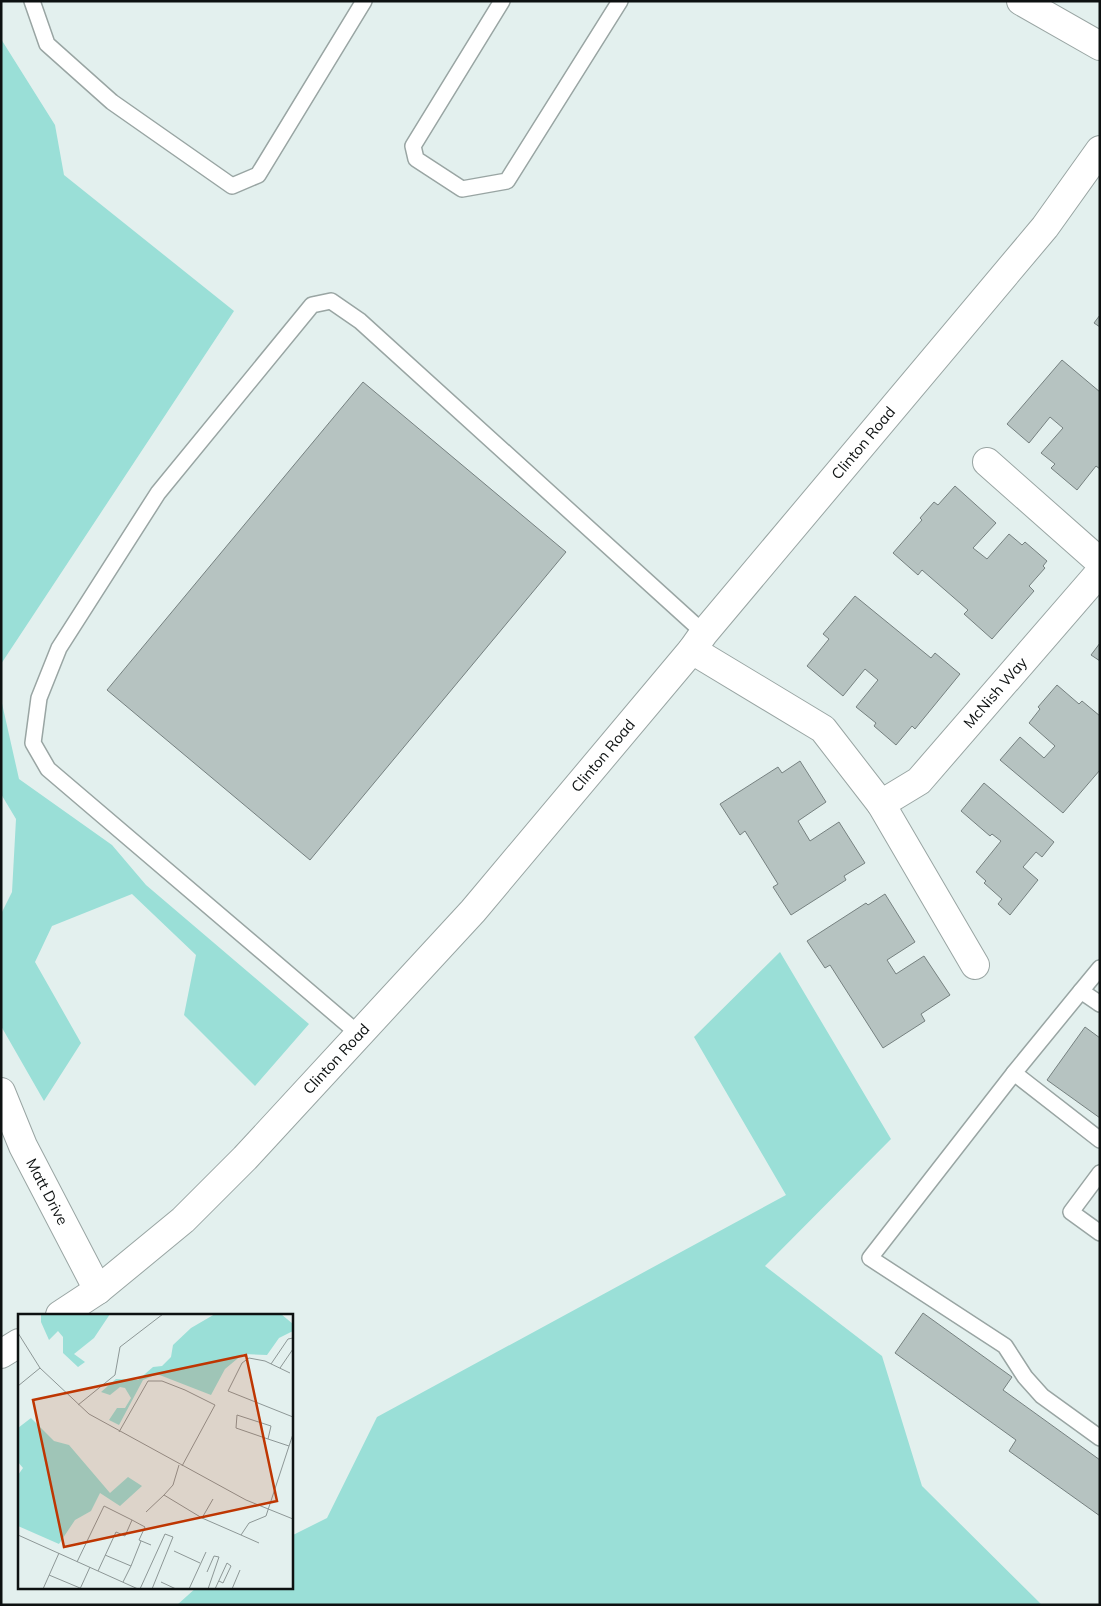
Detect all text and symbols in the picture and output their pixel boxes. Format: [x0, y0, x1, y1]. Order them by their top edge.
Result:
street label: Clinton Road [827, 402, 899, 483]
street label: McNish Way [959, 653, 1031, 732]
street label: Clinton Road [567, 715, 639, 796]
street label: Clinton Road [299, 1019, 373, 1098]
street label: Matt Drive [22, 1155, 72, 1228]
inset map [18, 1314, 292, 1588]

